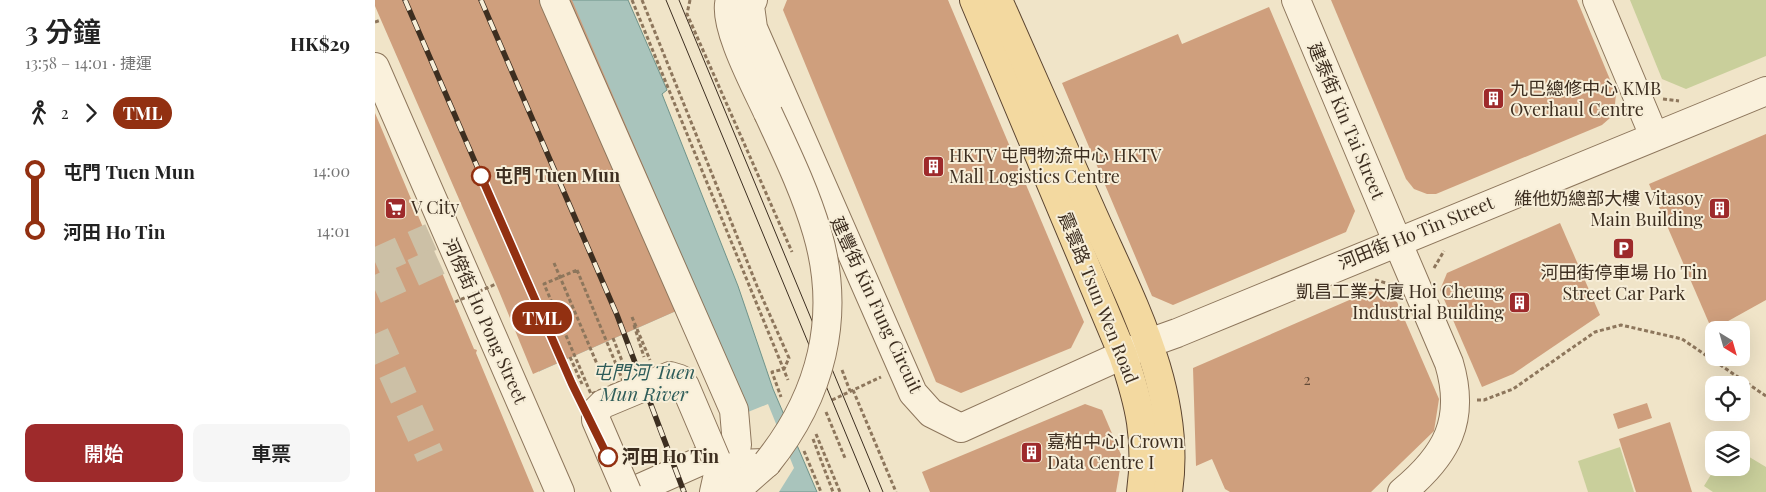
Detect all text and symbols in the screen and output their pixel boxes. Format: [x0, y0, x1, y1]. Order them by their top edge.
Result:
text: 3 分鐘 [25, 12, 101, 49]
text: HK$29 [290, 30, 350, 56]
street label: 建泰街 Kin Tai Street [1303, 38, 1391, 203]
text: 13:58 – 14:01 · 捷運 [25, 52, 152, 73]
place label: 九巴總修中心 KMB Overhaul Centre [1510, 76, 1661, 121]
building icon: 九巴總修中心 KMB Overhaul Centre [1482, 87, 1506, 111]
icon: walk [25, 99, 53, 127]
icon: forward [77, 99, 105, 127]
text: TML [123, 101, 162, 125]
text: 2 [61, 102, 69, 123]
place label: HKTV 屯門物流中心 HKTV Mall Logistics Centre [949, 143, 1162, 188]
building icon: HKTV 屯門物流中心 HKTV Mall Logistics Centre [921, 154, 945, 178]
text: 屯門 Tuen Mun [63, 158, 195, 184]
text: 14:00 [313, 160, 350, 181]
place label: 屯門 Tuen Mun [495, 163, 620, 187]
marker: 屯門 Tuen Mun [471, 166, 491, 186]
place label: 維他奶總部大樓 Vitasoy Main Building [1514, 186, 1703, 231]
street label: 河田街 Ho Tin Street [1334, 190, 1498, 274]
place label: V City [410, 195, 459, 219]
supermarket icon: V City [383, 196, 407, 220]
building icon: 維他奶總部大樓 Vitasoy Main Building [1707, 197, 1731, 221]
street label: 震寰路 Tsun Wen Road [1054, 208, 1145, 387]
street label: 建豐街 Kin Fung Circuit [825, 212, 929, 397]
text: 河田 Ho Tin [63, 218, 165, 244]
text: 14:01 [316, 220, 350, 241]
street label: 河傍街 Ho Pong Street [439, 234, 534, 408]
parking icon: 河田街停車場 Ho Tin Street Car Park [1612, 236, 1636, 260]
place label: 河田街停車場 Ho Tin Street Car Park [1541, 260, 1708, 305]
place label: 凱昌工業大廈 Hoi Cheung Industrial Building [1296, 279, 1504, 324]
building icon: 凱昌工業大廈 Hoi Cheung Industrial Building [1508, 290, 1532, 314]
line badge: TML [513, 302, 571, 334]
text: TML [522, 306, 562, 330]
north arrow [1705, 321, 1750, 366]
map controls [1705, 321, 1750, 476]
water label: 屯門河 Tuen Mun River [593, 358, 695, 406]
house number: 2 [1303, 369, 1311, 389]
button: locate [1705, 376, 1750, 421]
button: 開始 [25, 424, 183, 482]
button: 車票 [193, 424, 350, 482]
place label: 嘉柏中心I Crown Data Centre I [1047, 429, 1184, 474]
button: layers [1705, 431, 1750, 476]
building icon: 嘉柏中心I Crown Data Centre I [1019, 440, 1043, 464]
place label: 河田 Ho Tin [622, 444, 719, 468]
marker: 河田 Ho Tin [598, 447, 618, 467]

